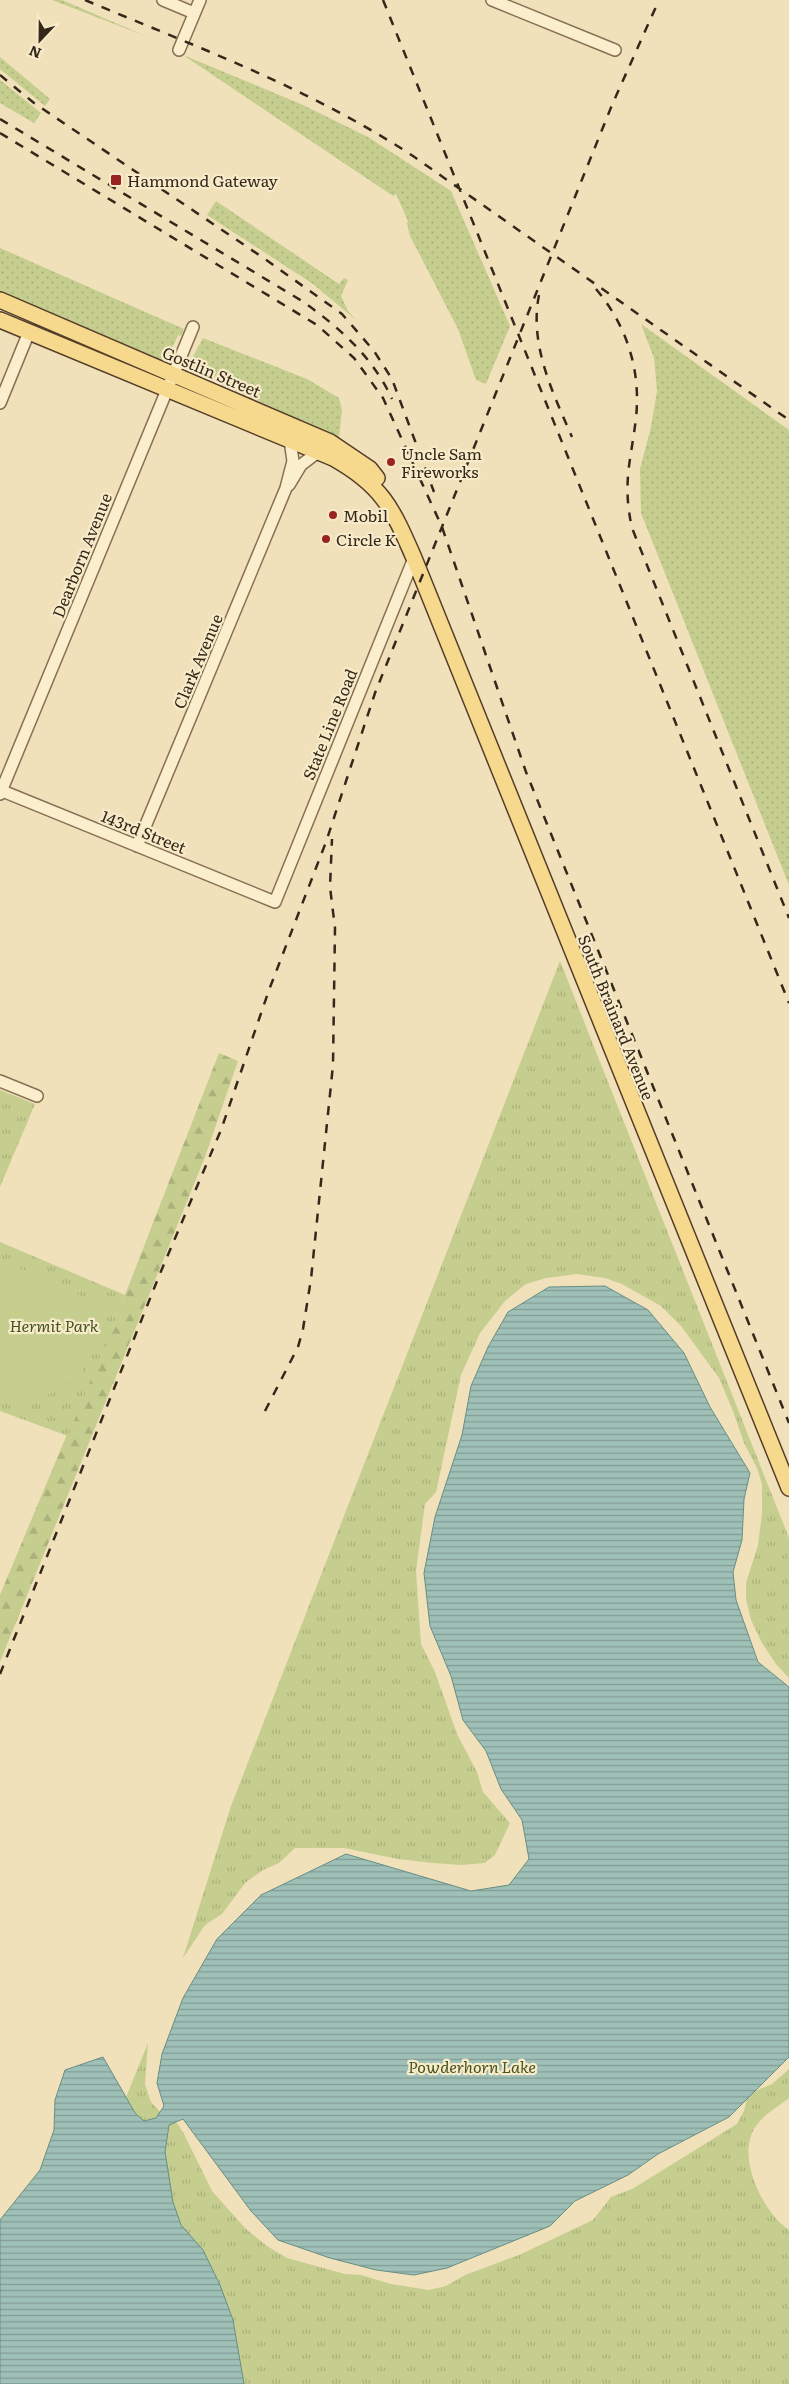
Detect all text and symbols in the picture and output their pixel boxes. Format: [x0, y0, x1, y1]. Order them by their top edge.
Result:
north arrow [15, 15, 65, 65]
text: N [25, 41, 44, 64]
place label: Hammond Gateway [127, 168, 278, 192]
marker: Hammond Gateway [109, 173, 123, 187]
street label: Gostlin Street [159, 339, 265, 403]
place label: Uncle Sam Fireworks [401, 441, 483, 483]
marker: Uncle Sam Fireworks [385, 456, 397, 468]
street label: Dearborn Avenue [45, 489, 117, 621]
place label: Mobil [343, 503, 388, 527]
marker: Mobil [327, 509, 339, 521]
place label: Circle K [336, 527, 397, 551]
marker: Circle K [320, 533, 332, 545]
street label: Clark Avenue [166, 610, 228, 712]
street label: State Line Road [296, 665, 362, 783]
street label: 143rd Street [98, 803, 190, 859]
street label: South Brainard Avenue [573, 931, 661, 1103]
park label: Hermit Park [9, 1313, 99, 1337]
park label: Powderhorn Lake [408, 2054, 536, 2078]

